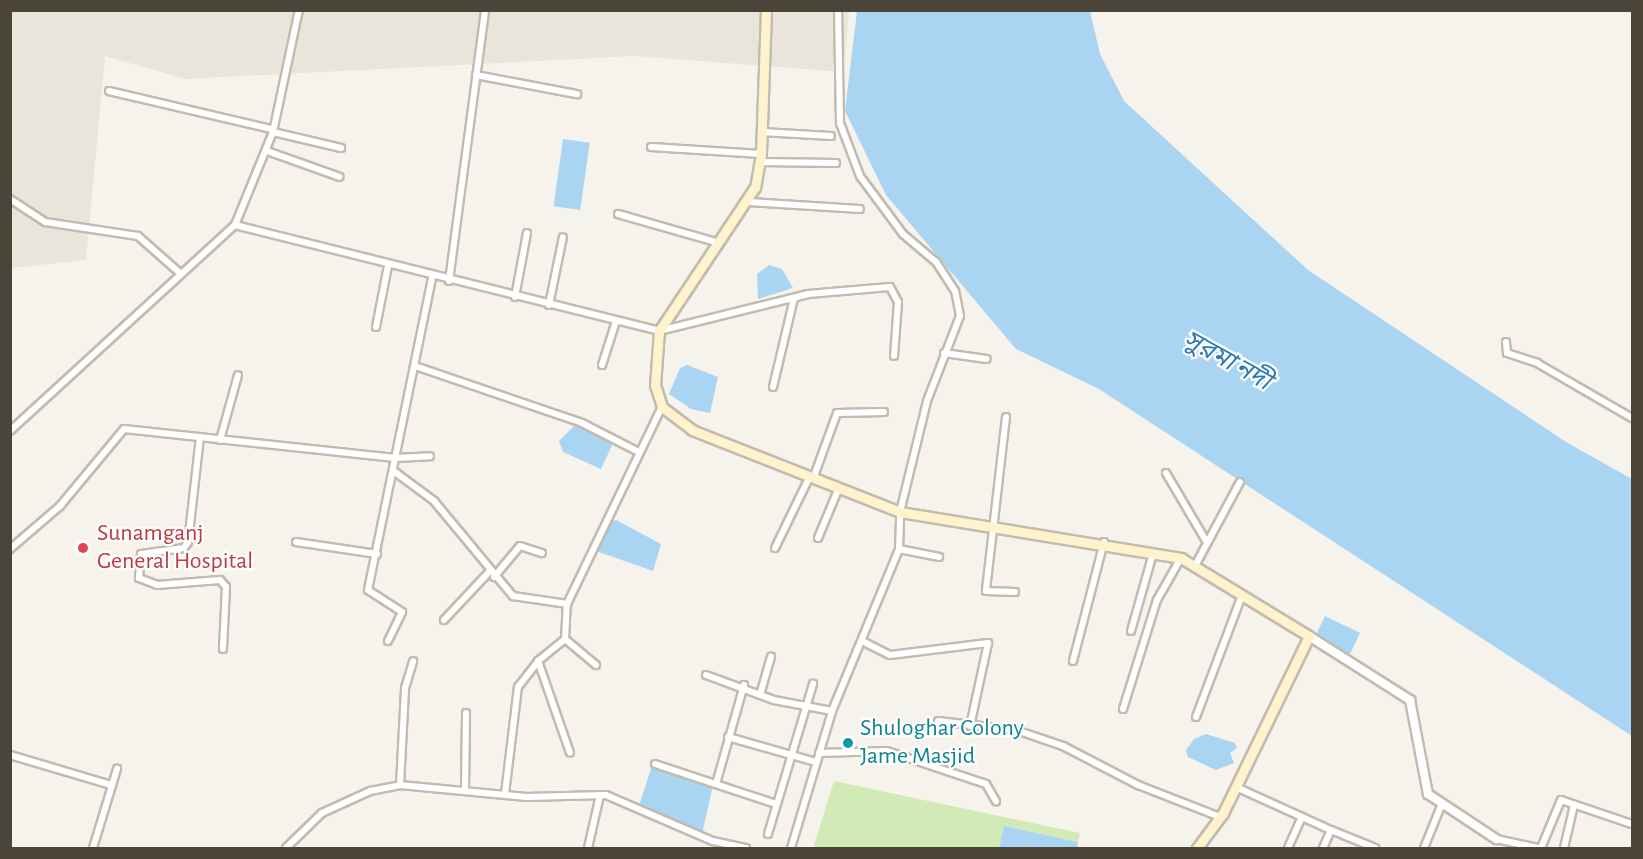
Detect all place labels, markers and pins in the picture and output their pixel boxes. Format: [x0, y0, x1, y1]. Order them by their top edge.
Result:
place label: Sunamganj General Hospital [97, 520, 253, 576]
marker: Sunamganj General Hospital [74, 539, 92, 557]
place label: Shuloghar Colony Jame Masjid [860, 715, 1024, 771]
marker: Shuloghar Colony Jame Masjid [841, 736, 855, 750]

